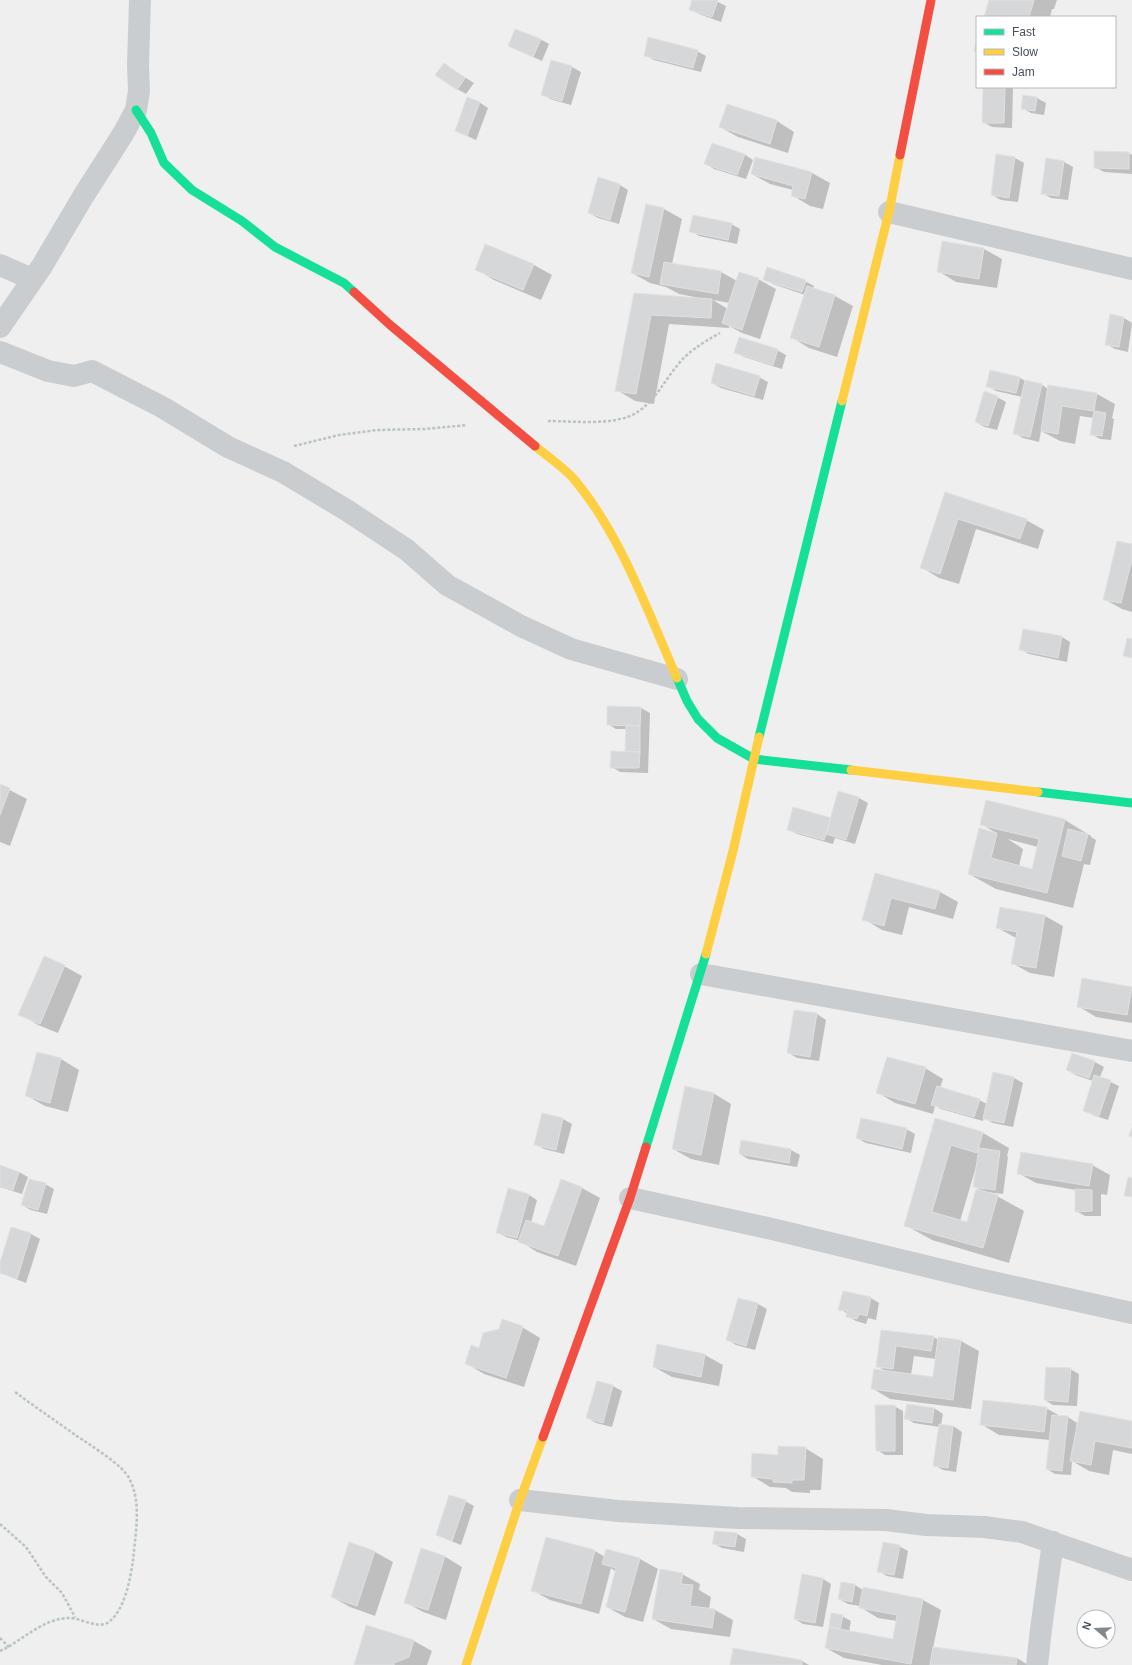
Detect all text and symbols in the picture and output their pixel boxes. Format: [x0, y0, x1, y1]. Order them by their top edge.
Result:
legend [976, 16, 1116, 88]
text: Fast [1012, 25, 1036, 39]
text: Slow [1012, 45, 1038, 59]
text: Jam [1012, 65, 1035, 79]
north arrow [1076, 1609, 1116, 1649]
text: N [1080, 1620, 1094, 1631]

